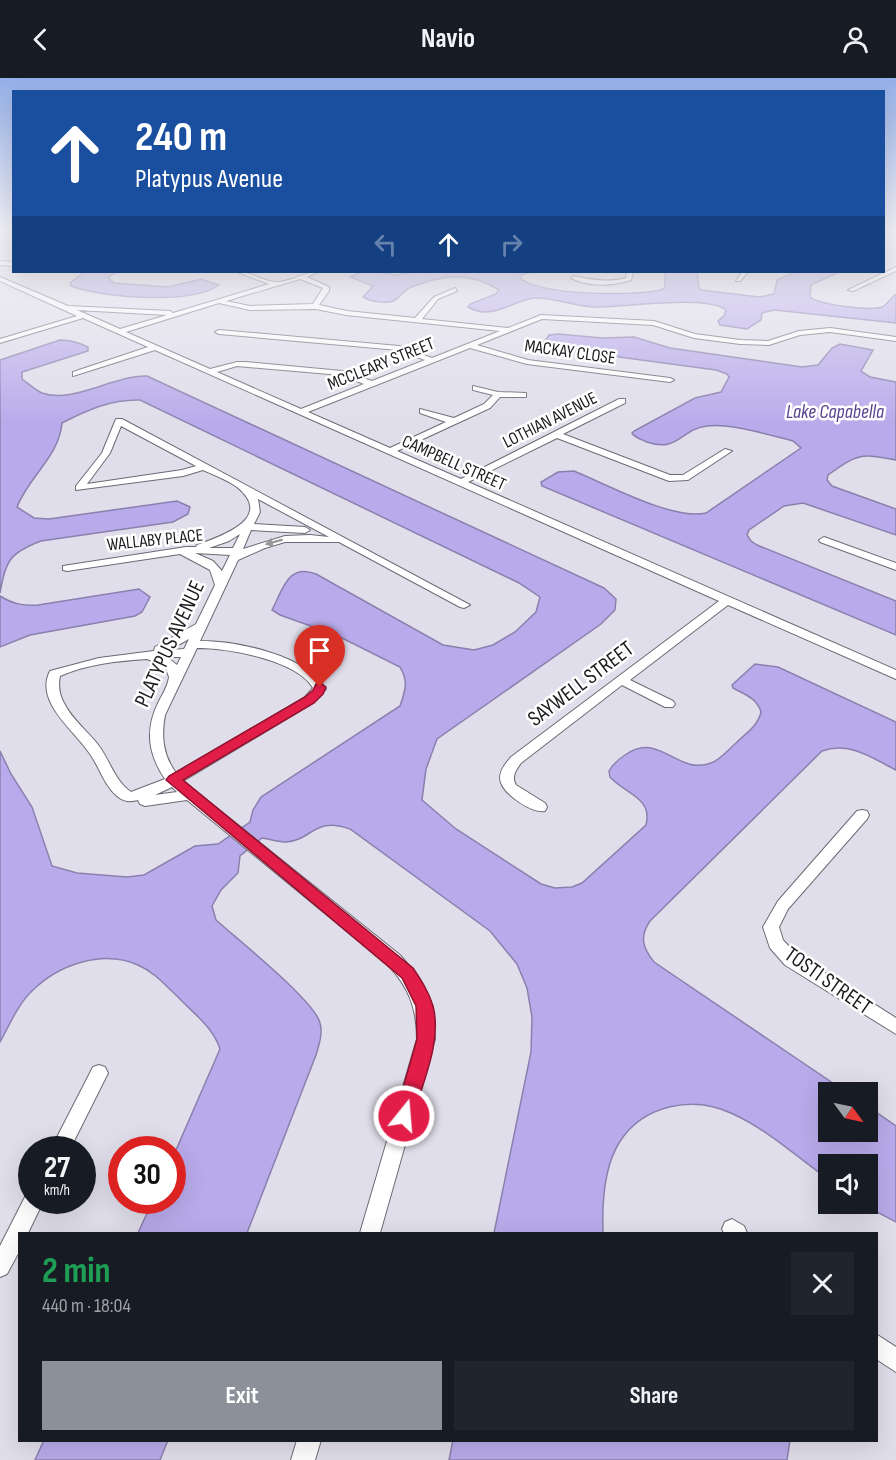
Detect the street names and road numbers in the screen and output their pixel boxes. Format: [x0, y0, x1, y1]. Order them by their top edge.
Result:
street label: MCCLEARY STREET [324, 333, 438, 395]
street label: MACKAY CLOSE [523, 335, 617, 369]
street label: LOTHIAN AVENUE [499, 387, 601, 453]
street label: CAMPBELL STREET [399, 431, 509, 495]
street label: WALLABY PLACE [106, 525, 204, 555]
street label: PLATYPUS AVENUE [129, 577, 211, 711]
street label: SAYWELL STREET [523, 635, 639, 733]
street label: TOSTI STREET [779, 941, 877, 1021]

